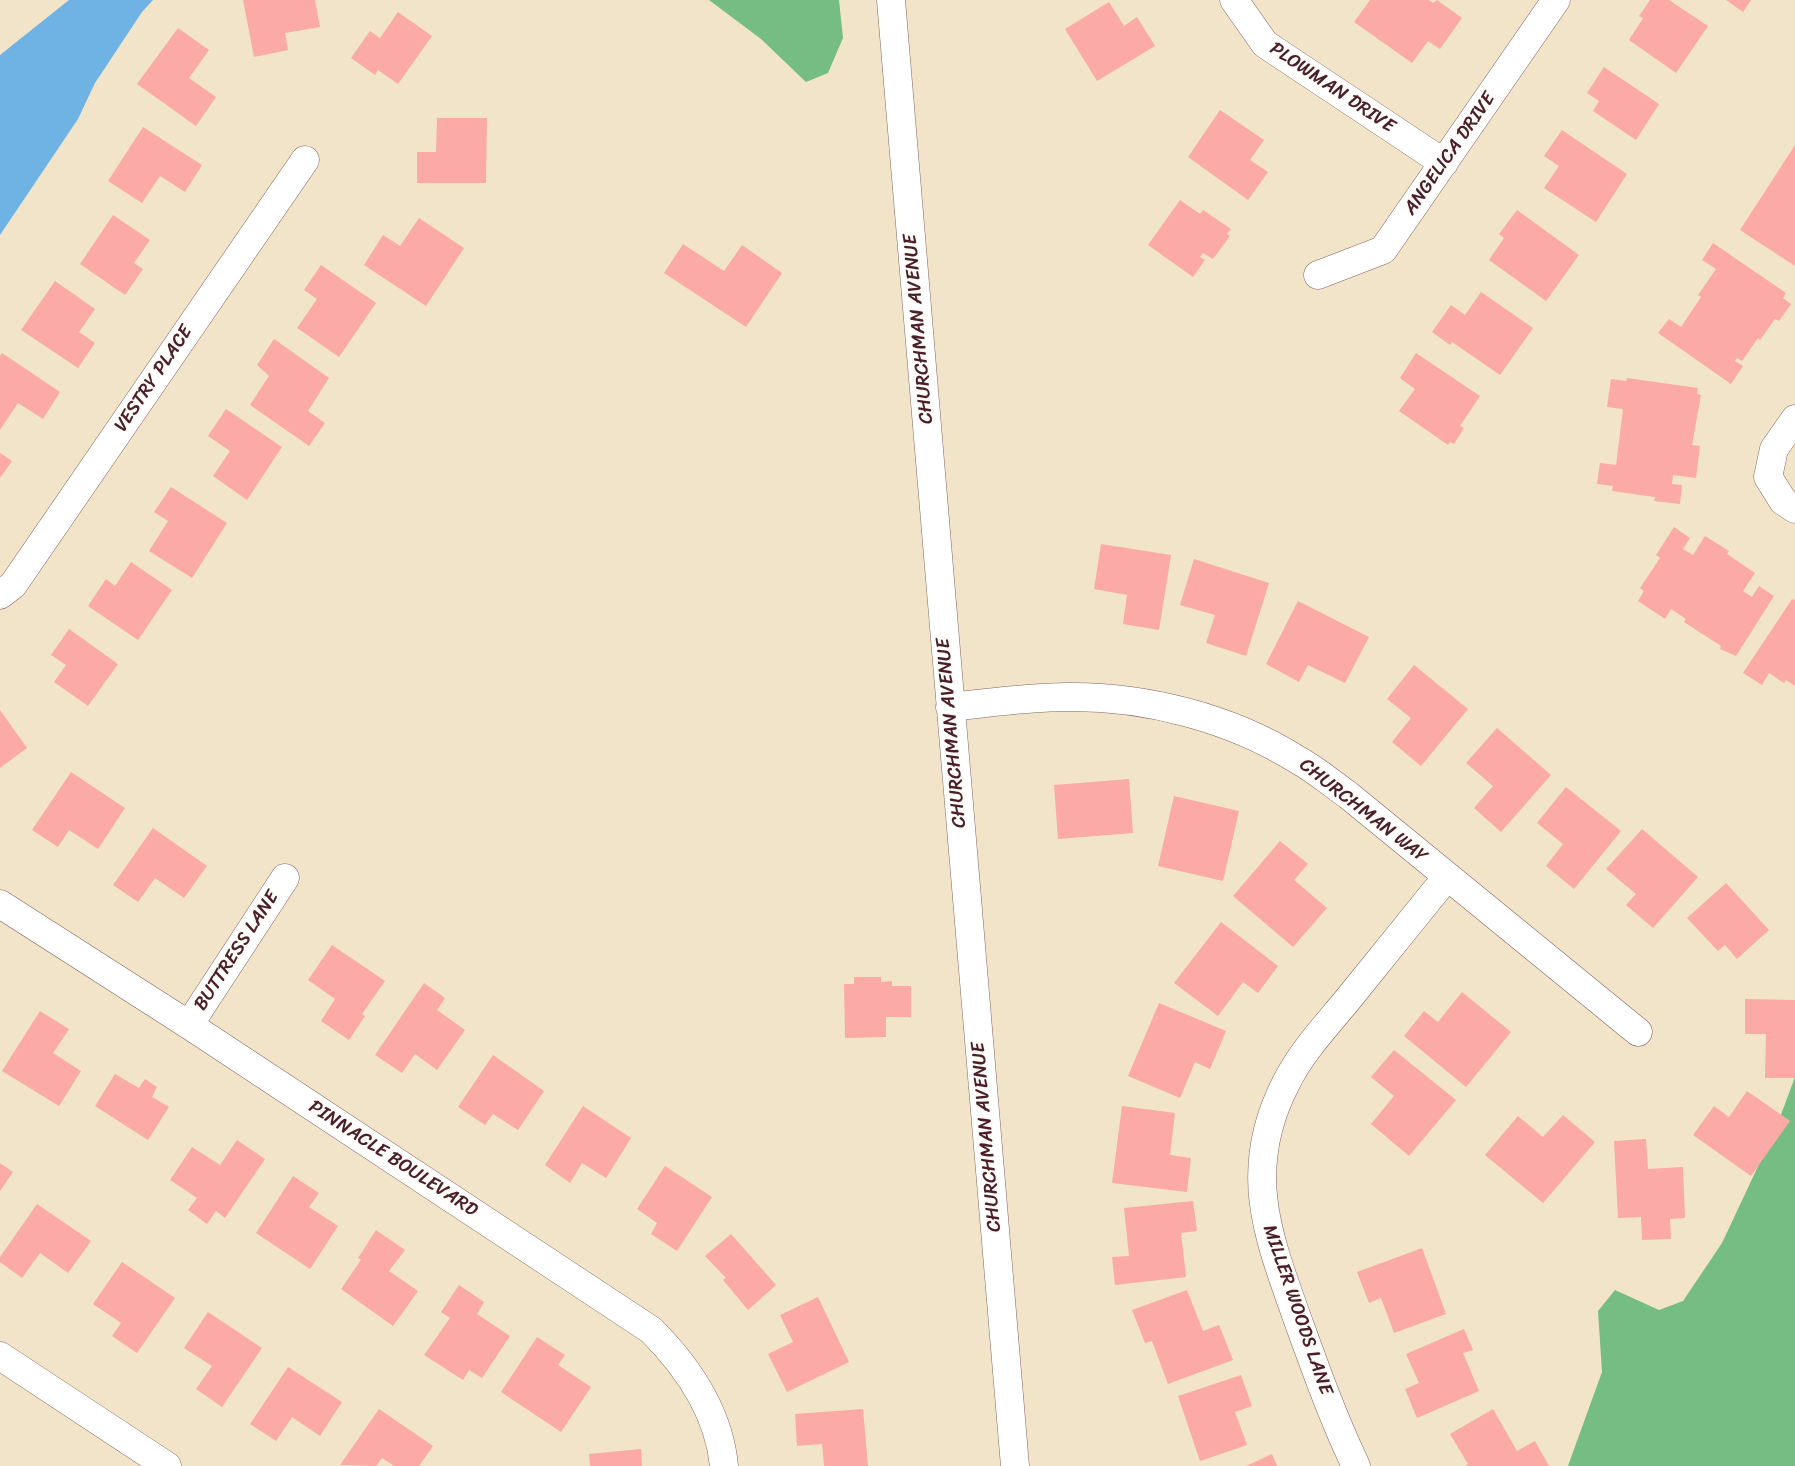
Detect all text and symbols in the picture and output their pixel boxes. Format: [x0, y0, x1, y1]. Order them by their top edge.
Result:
street label: PLOWMAN DRIVE [1265, 38, 1399, 138]
street label: ANGELICA DRIVE [1399, 88, 1501, 220]
street label: CHURCHMAN AVENUE [899, 233, 939, 425]
street label: VESTRY PLACE [110, 321, 198, 437]
street label: CHURCHMAN AVENUE [932, 637, 972, 829]
street label: CHURCHMAN WAY [1294, 754, 1432, 868]
street label: BUTTRESS LANE [190, 887, 284, 1015]
street label: CHURCHMAN AVENUE [967, 1041, 1007, 1233]
street label: PINNACLE BOULEVARD [304, 1096, 482, 1222]
street label: MILLER WOODS LANE [1257, 1222, 1337, 1398]

